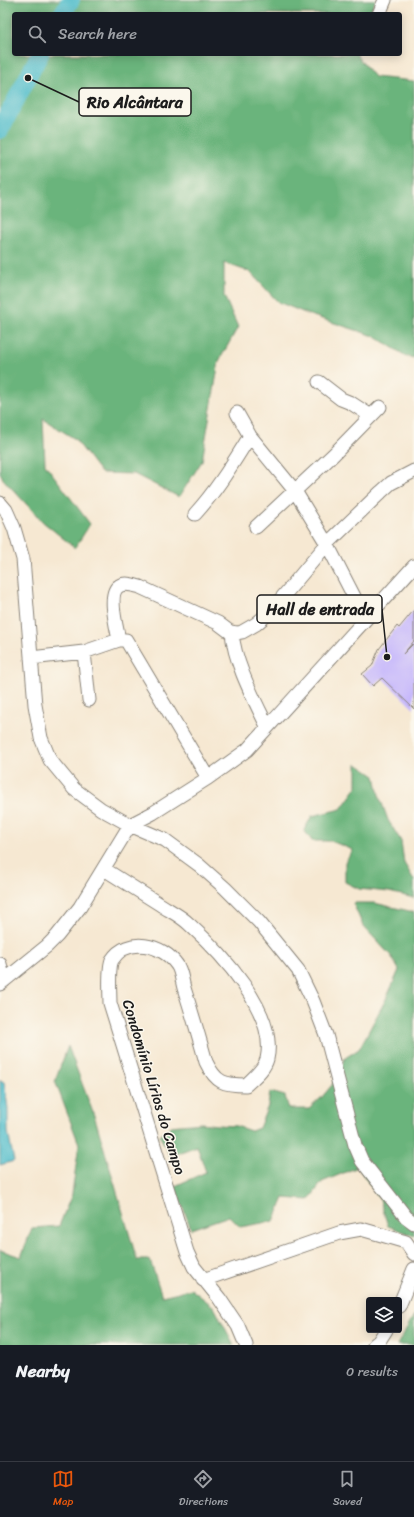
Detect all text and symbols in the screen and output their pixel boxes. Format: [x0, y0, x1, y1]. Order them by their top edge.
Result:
search box [12, 12, 402, 56]
text: Search here [58, 21, 137, 47]
icon: search [26, 23, 48, 45]
callout: Rio Alcântara [79, 88, 191, 116]
text: Rio Alcântara [86, 88, 184, 117]
callout: Hall de entrada [257, 595, 382, 623]
text: Hall de entrada [265, 595, 375, 624]
street label: Condomínio Lírios do Campo [115, 996, 193, 1178]
map controls [366, 1297, 402, 1333]
button: layers [366, 1297, 402, 1333]
text: Nearby [16, 1356, 70, 1386]
text: 0 results [346, 1360, 398, 1383]
tab: Map [52, 1468, 74, 1511]
tab: Directions [179, 1468, 228, 1511]
tab: Saved [333, 1468, 362, 1511]

